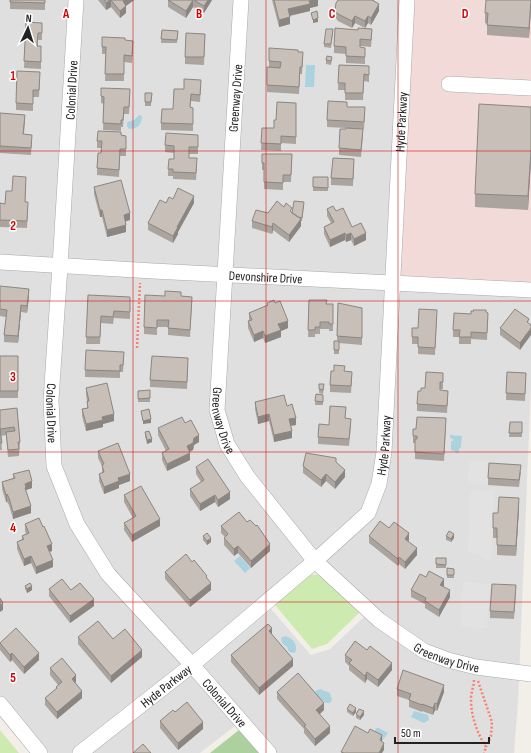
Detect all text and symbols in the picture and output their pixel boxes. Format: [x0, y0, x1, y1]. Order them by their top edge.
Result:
text: A [62, 6, 70, 22]
text: B [196, 6, 202, 22]
text: C [329, 6, 336, 22]
text: D [462, 6, 469, 22]
north arrow [8, 8, 48, 48]
text: N [25, 12, 32, 25]
street label: Colonial Drive [62, 60, 82, 120]
street label: Greenway Drive [226, 64, 246, 132]
text: 1 [10, 68, 16, 84]
street label: Hyde Parkway [392, 91, 411, 152]
text: 2 [10, 218, 16, 234]
street label: Devonshire Drive [228, 268, 303, 287]
text: 3 [10, 369, 16, 385]
street label: Colonial Drive [42, 383, 60, 443]
street label: Greenway Drive [208, 387, 238, 457]
street label: Hyde Parkway [373, 415, 395, 477]
text: 4 [10, 520, 16, 536]
street label: Greenway Drive [410, 639, 480, 676]
street label: Hyde Parkway [138, 661, 195, 711]
text: 5 [10, 670, 16, 686]
street label: Colonial Drive [199, 676, 250, 731]
scale bar [395, 719, 489, 745]
text: 50 m [401, 726, 421, 741]

